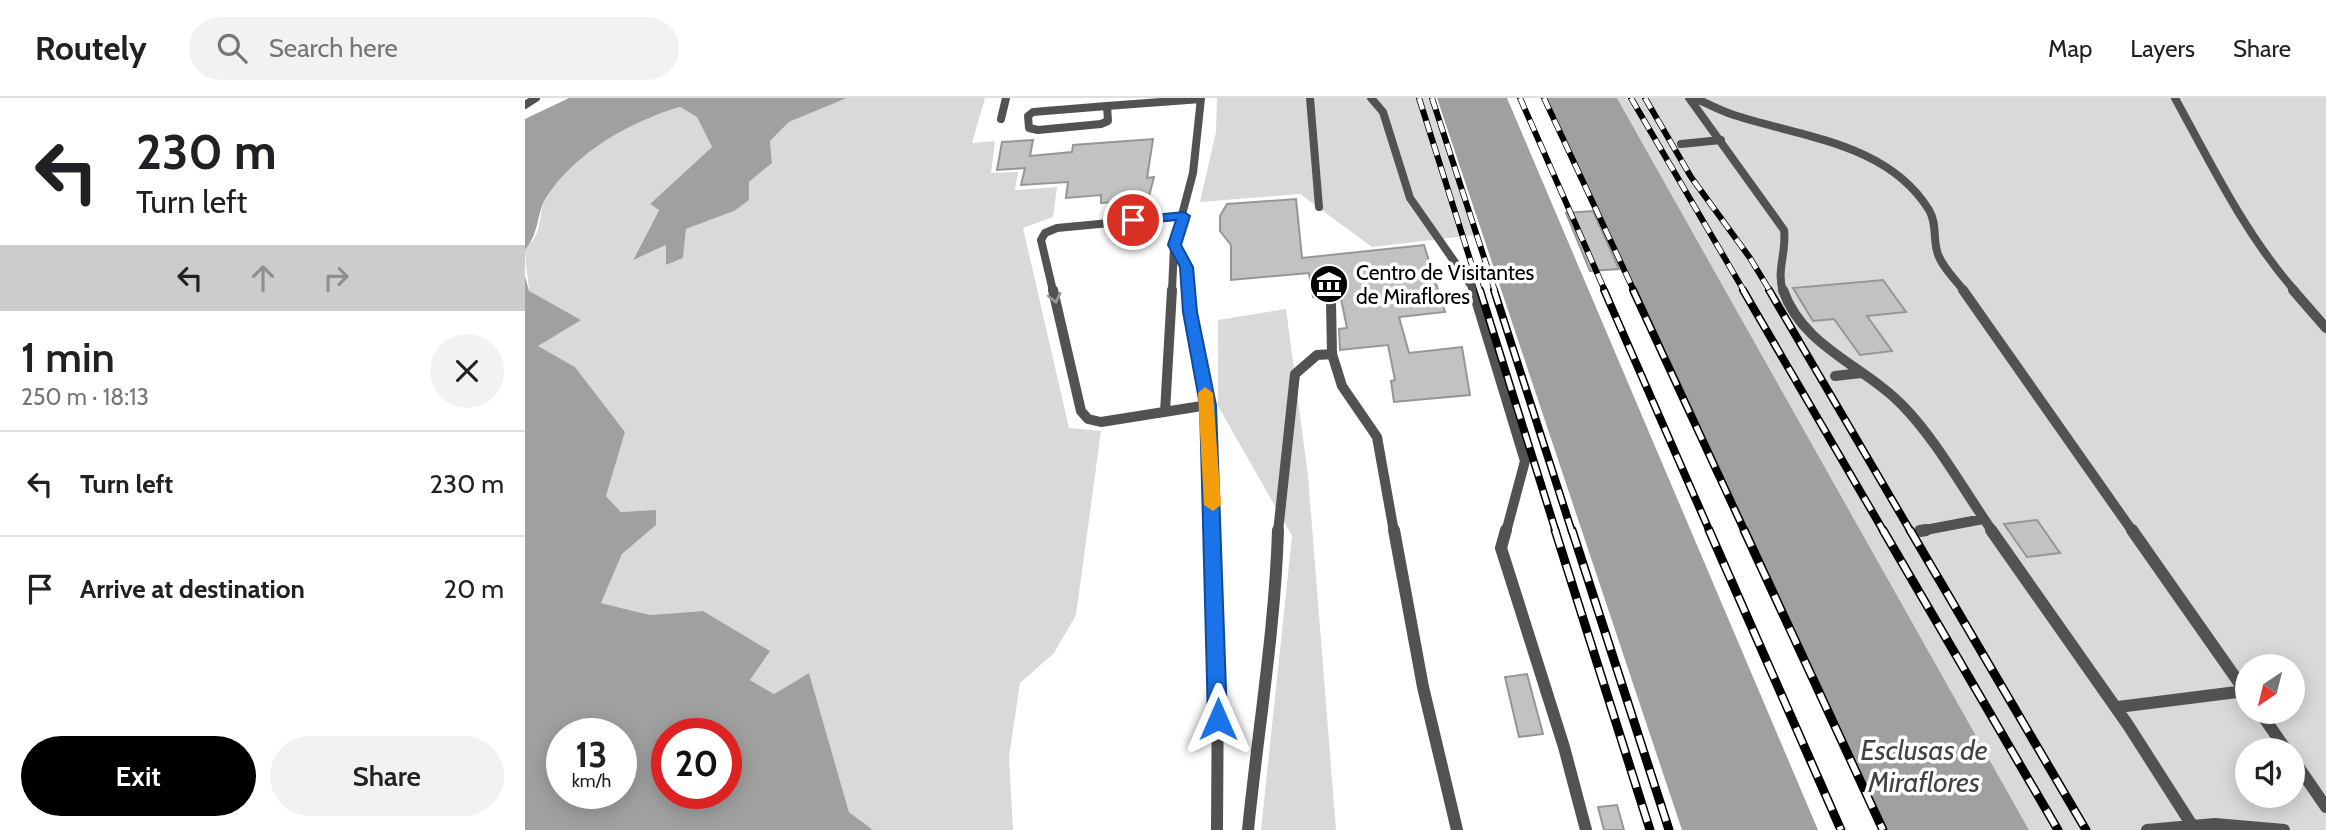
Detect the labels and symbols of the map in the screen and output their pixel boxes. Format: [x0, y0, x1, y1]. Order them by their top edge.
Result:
pin [1103, 190, 1163, 250]
place label: Centro de Visitantes de Miraflores [1356, 260, 1535, 309]
museum icon: Centro de Visitantes de Miraflores [1308, 263, 1350, 305]
one-way arrow [1046, 292, 1061, 304]
north arrow [2235, 654, 2305, 724]
position arrow [1181, 682, 1255, 756]
speed limit sign: 20 [651, 718, 742, 809]
water label: Esclusas de Miraflores [1860, 733, 1988, 799]

